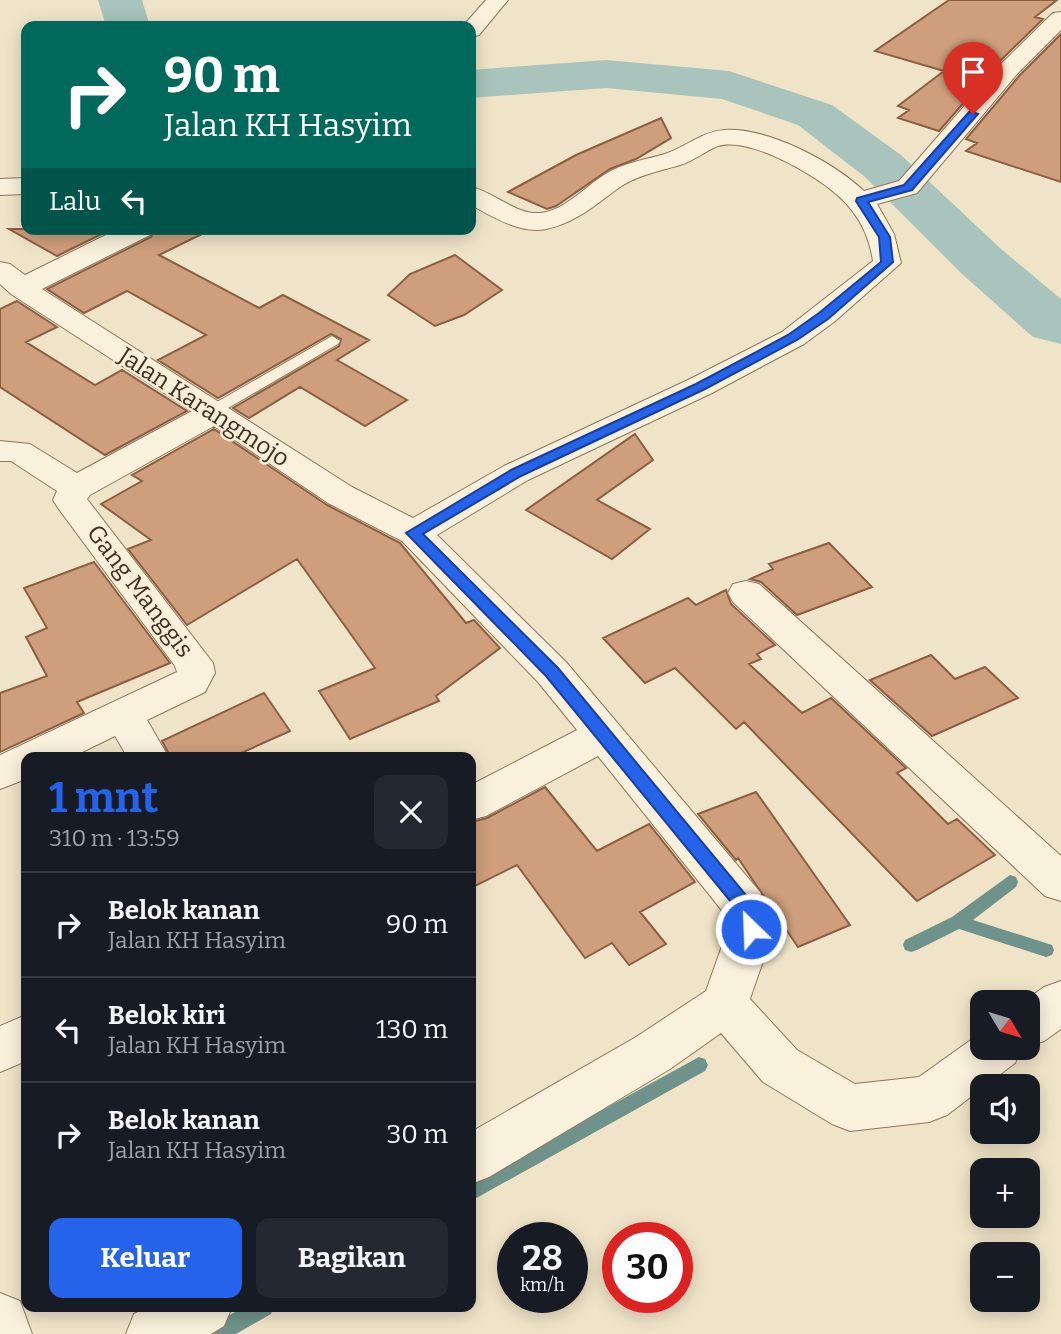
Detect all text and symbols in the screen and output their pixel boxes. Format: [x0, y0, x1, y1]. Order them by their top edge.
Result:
pin [943, 42, 1003, 114]
text: 90 m [164, 46, 280, 105]
icon: right [49, 49, 140, 140]
icon: arrive [954, 53, 992, 91]
text: Jalan KH Hasyim [164, 106, 412, 144]
icon: left [115, 182, 153, 220]
text: Lalu [49, 186, 101, 217]
street label: Jalan Karangmojo [113, 341, 294, 473]
street label: Gang Manggis [81, 519, 199, 663]
text: 1 mnt [49, 773, 158, 823]
button: close [374, 775, 448, 849]
text: 310 m · 13:59 [49, 824, 180, 852]
position arrow [714, 892, 788, 966]
text: Belok kanan [108, 895, 260, 926]
icon: right [49, 906, 87, 944]
text: 90 m [386, 909, 448, 940]
text: Jalan KH Hasyim [108, 926, 286, 954]
north arrow [970, 990, 1040, 1060]
map controls [970, 990, 1040, 1312]
text: Belok kiri [108, 1000, 226, 1031]
icon: left [49, 1011, 87, 1049]
text: 130 m [376, 1014, 448, 1045]
text: Jalan KH Hasyim [108, 1031, 286, 1059]
button: sound [970, 1074, 1040, 1144]
text: Belok kanan [108, 1105, 260, 1136]
icon: right [49, 1116, 87, 1154]
text: 30 m [387, 1119, 448, 1150]
text: Jalan KH Hasyim [108, 1136, 286, 1164]
button: + [970, 1158, 1040, 1228]
button: Keluar [49, 1218, 242, 1298]
button: Bagikan [256, 1218, 448, 1298]
speed limit sign: 30 [602, 1222, 693, 1313]
text: 28 [522, 1237, 563, 1279]
button: − [970, 1242, 1040, 1312]
text: km/h [520, 1274, 565, 1296]

